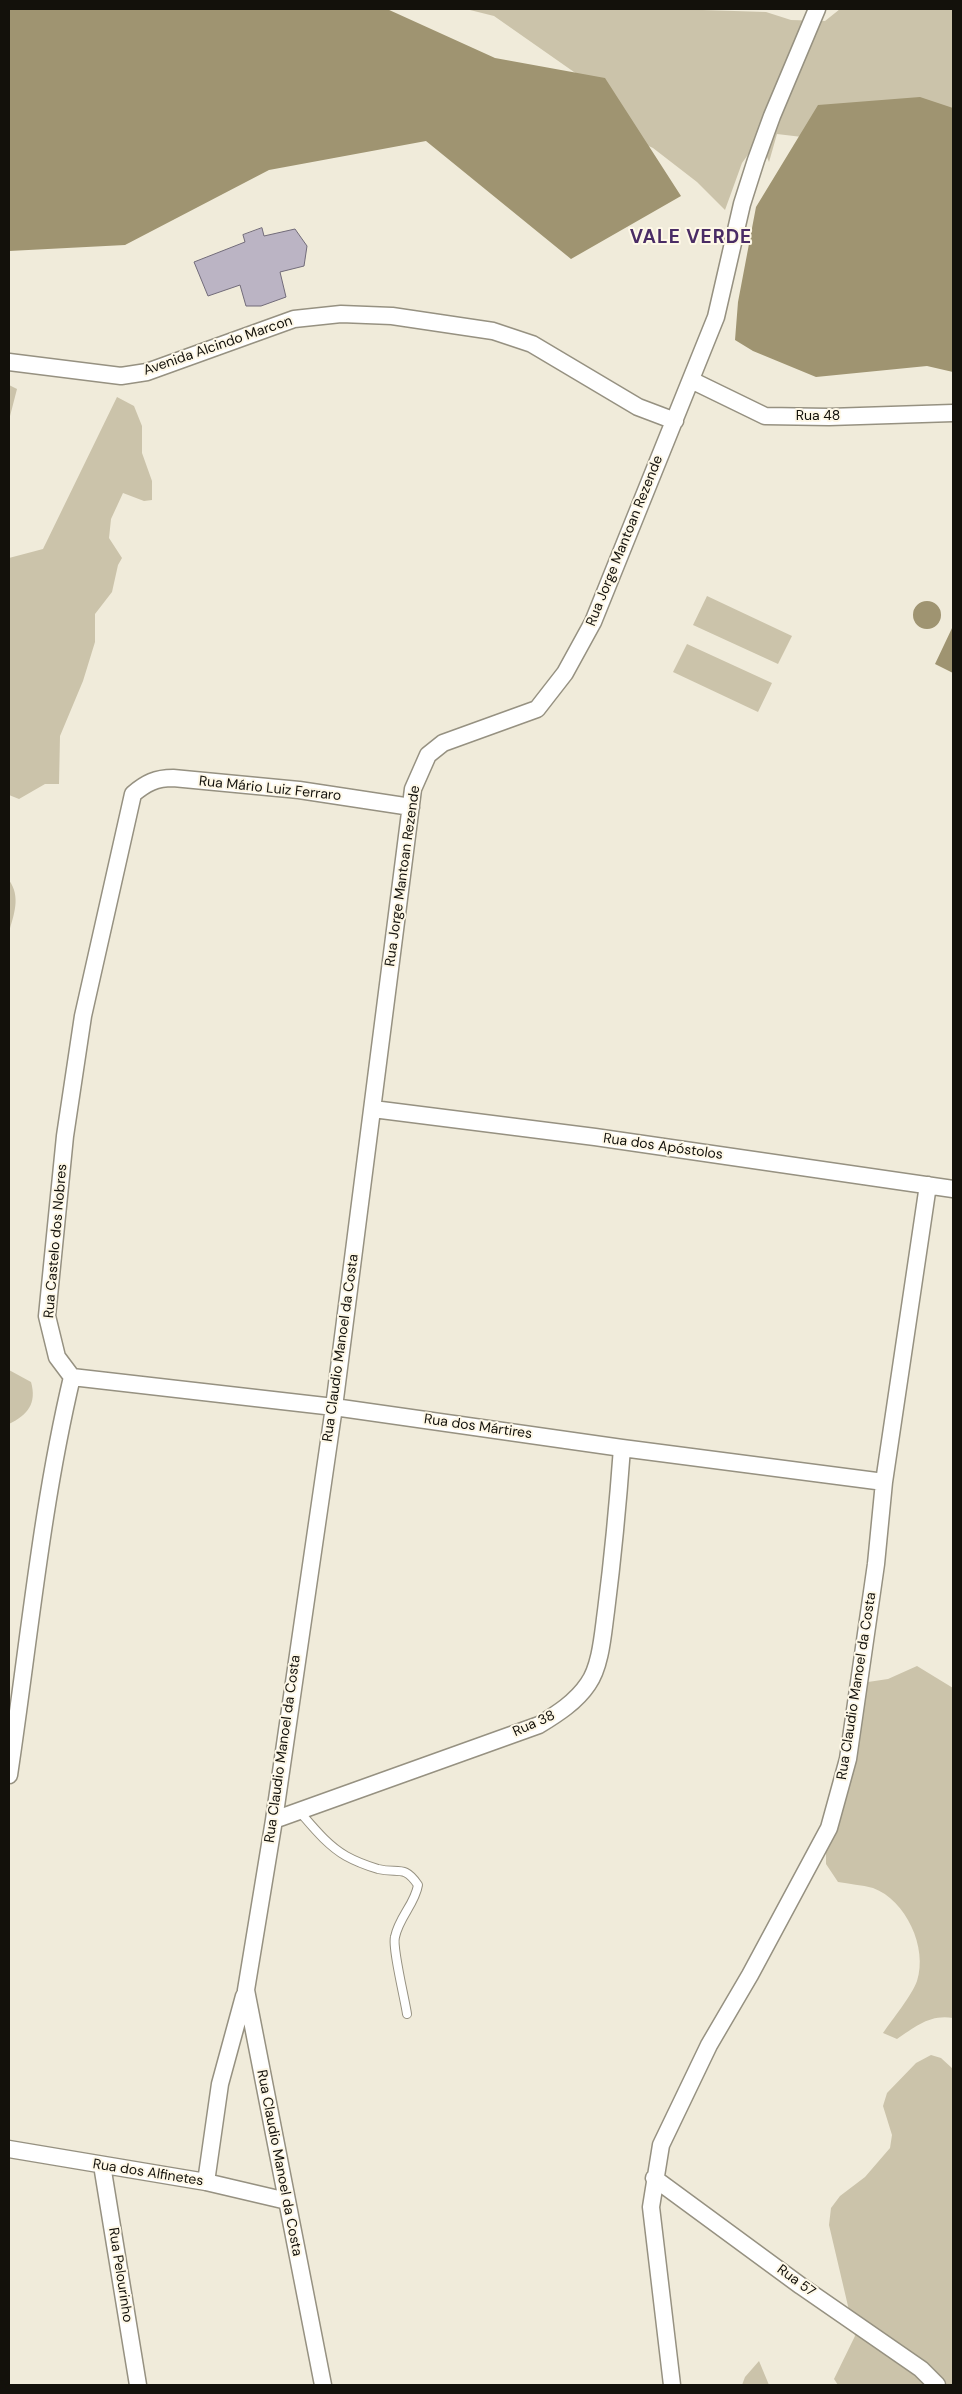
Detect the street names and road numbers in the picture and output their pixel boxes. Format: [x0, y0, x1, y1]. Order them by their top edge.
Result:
street label: Avenida Alcindo Marcon [141, 313, 295, 379]
street label: Rua 48 [796, 408, 840, 424]
street label: Rua Jorge Mantoan Rezende [583, 453, 667, 629]
street label: Rua Mário Luiz Ferraro [198, 773, 342, 805]
street label: Rua Jorge Mantoan Rezende [382, 784, 424, 968]
street label: Rua dos Apóstolos [602, 1130, 724, 1164]
street label: Rua Castelo dos Nobres [41, 1163, 71, 1319]
street label: Rua Claudio Manoel da Costa [319, 1253, 363, 1443]
street label: Rua dos Mártires [423, 1411, 533, 1443]
street label: Rua Claudio Manoel da Costa [834, 1591, 880, 1781]
street label: Rua Claudio Manoel da Costa [261, 1654, 305, 1844]
street label: Rua 38 [510, 1707, 558, 1741]
street label: Rua Claudio Manoel da Costa [253, 2068, 305, 2258]
street label: Rua dos Alfinetes [91, 2156, 205, 2190]
street label: Rua Pelourinho [104, 2226, 136, 2324]
street label: Rua 57 [773, 2261, 819, 2301]

